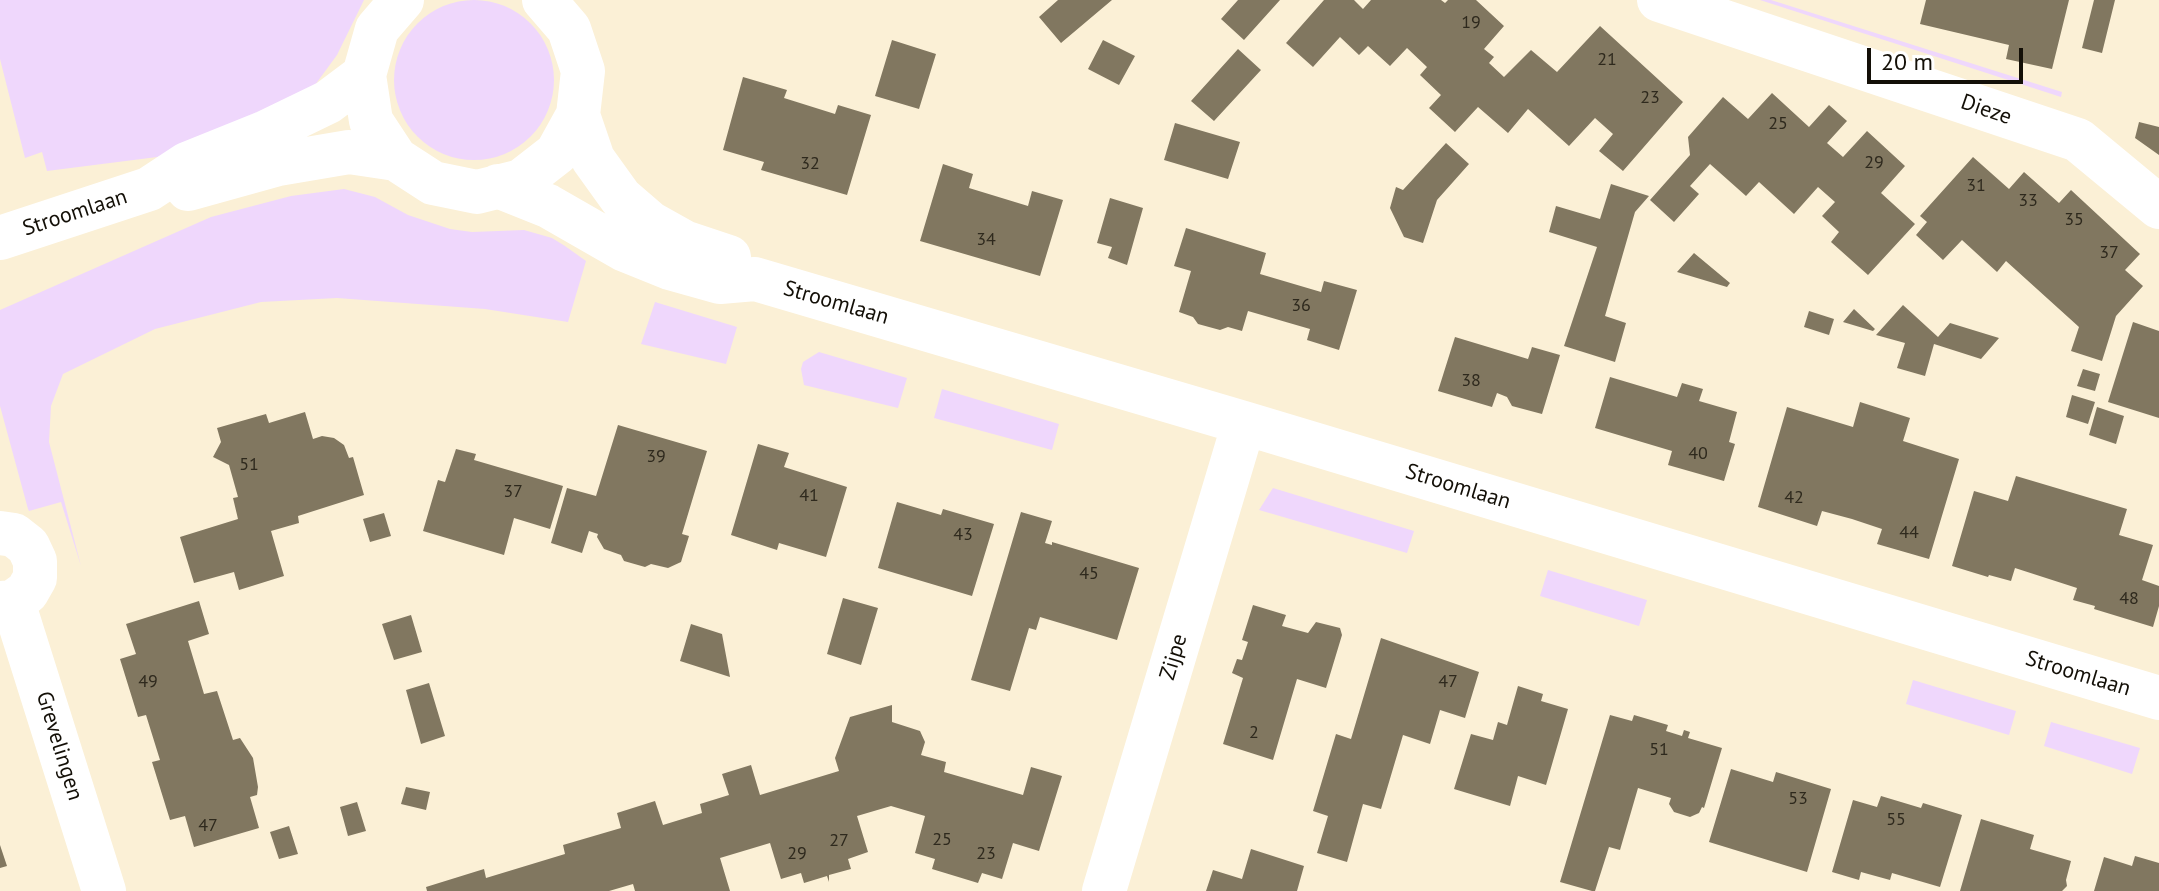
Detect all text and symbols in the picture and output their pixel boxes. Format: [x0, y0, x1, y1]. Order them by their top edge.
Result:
house number: 19 [1461, 12, 1481, 34]
scale bar [1871, 32, 2027, 82]
text: 20 m [1881, 46, 1933, 77]
house number: 21 [1597, 49, 1617, 71]
house number: 23 [1640, 87, 1660, 109]
street label: Dieze [1957, 89, 2015, 131]
house number: 25 [1768, 113, 1788, 135]
house number: 29 [1864, 152, 1884, 174]
house number: 32 [800, 153, 820, 175]
house number: 31 [1966, 175, 1986, 197]
street label: Stroomlaan [19, 184, 131, 242]
house number: 33 [2018, 190, 2038, 212]
house number: 35 [2064, 209, 2084, 231]
house number: 34 [976, 229, 996, 251]
house number: 37 [2099, 242, 2119, 264]
street label: Stroomlaan [780, 275, 892, 331]
house number: 36 [1291, 295, 1311, 317]
house number: 38 [1461, 370, 1481, 392]
house number: 40 [1688, 443, 1708, 465]
house number: 39 [646, 446, 666, 468]
house number: 51 [239, 454, 259, 476]
street label: Stroomlaan [1402, 459, 1514, 515]
house number: 37 [503, 481, 523, 503]
house number: 41 [799, 485, 819, 507]
house number: 42 [1784, 487, 1804, 509]
house number: 44 [1899, 522, 1919, 544]
house number: 43 [953, 524, 973, 546]
house number: 45 [1079, 563, 1099, 585]
house number: 48 [2119, 588, 2139, 610]
street label: Zijpe [1155, 631, 1193, 683]
street label: Stroomlaan [2022, 646, 2134, 702]
house number: 49 [138, 671, 158, 693]
house number: 47 [1438, 671, 1458, 693]
street label: Grevelingen [30, 688, 88, 804]
house number: 2 [1249, 722, 1259, 744]
house number: 51 [1649, 739, 1669, 761]
house number: 53 [1788, 788, 1808, 810]
house number: 55 [1886, 809, 1906, 831]
house number: 47 [198, 815, 218, 837]
house number: 25 [932, 829, 952, 851]
house number: 27 [829, 830, 849, 852]
house number: 29 [787, 843, 807, 865]
house number: 23 [976, 843, 996, 865]

